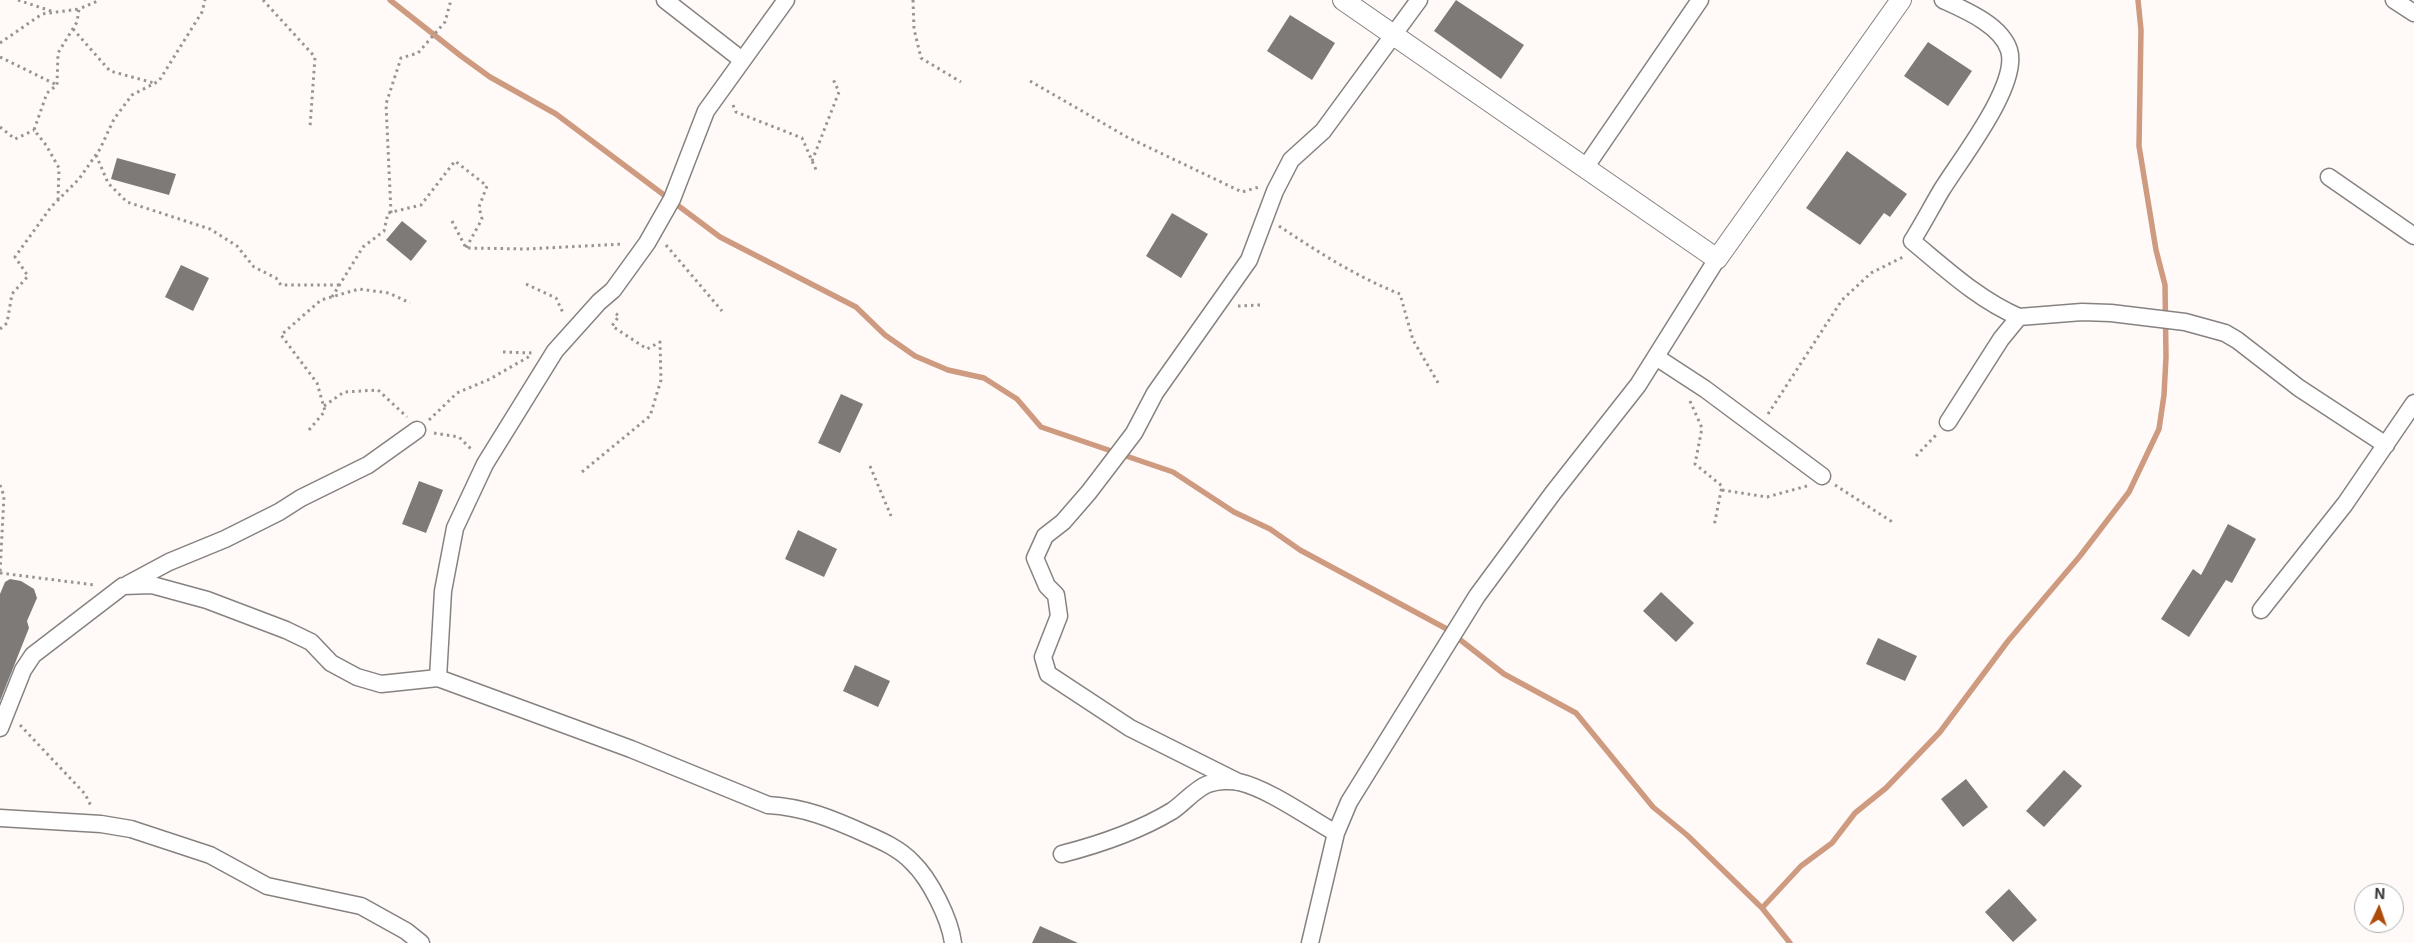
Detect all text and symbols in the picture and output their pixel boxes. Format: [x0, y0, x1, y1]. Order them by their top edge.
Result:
north arrow [2354, 883, 2404, 933]
text: N [2374, 885, 2386, 902]

